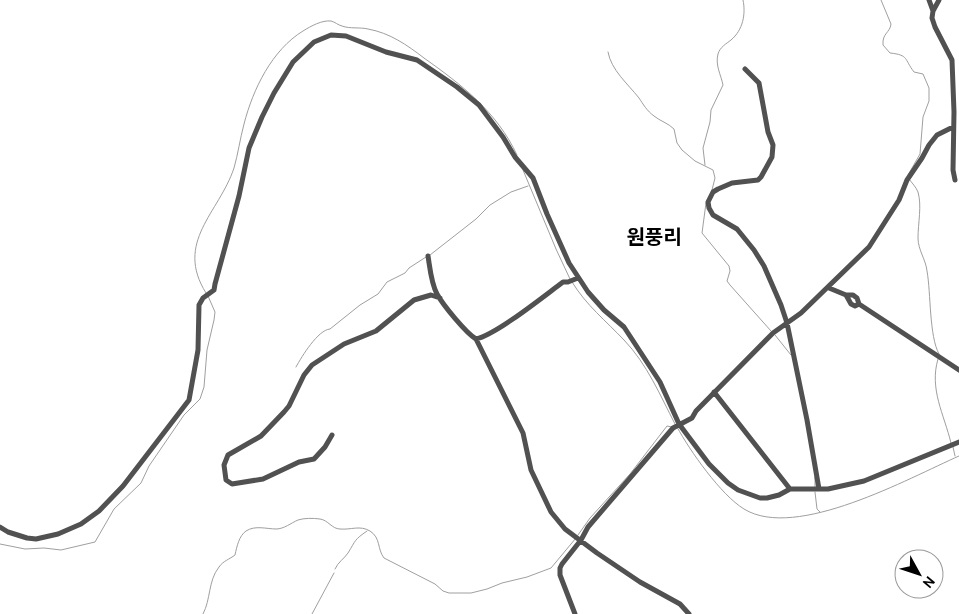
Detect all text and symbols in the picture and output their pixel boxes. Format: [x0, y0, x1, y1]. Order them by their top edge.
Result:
district label: 원풍리 [626, 225, 682, 249]
north arrow [894, 549, 944, 599]
text: N [919, 573, 939, 592]

